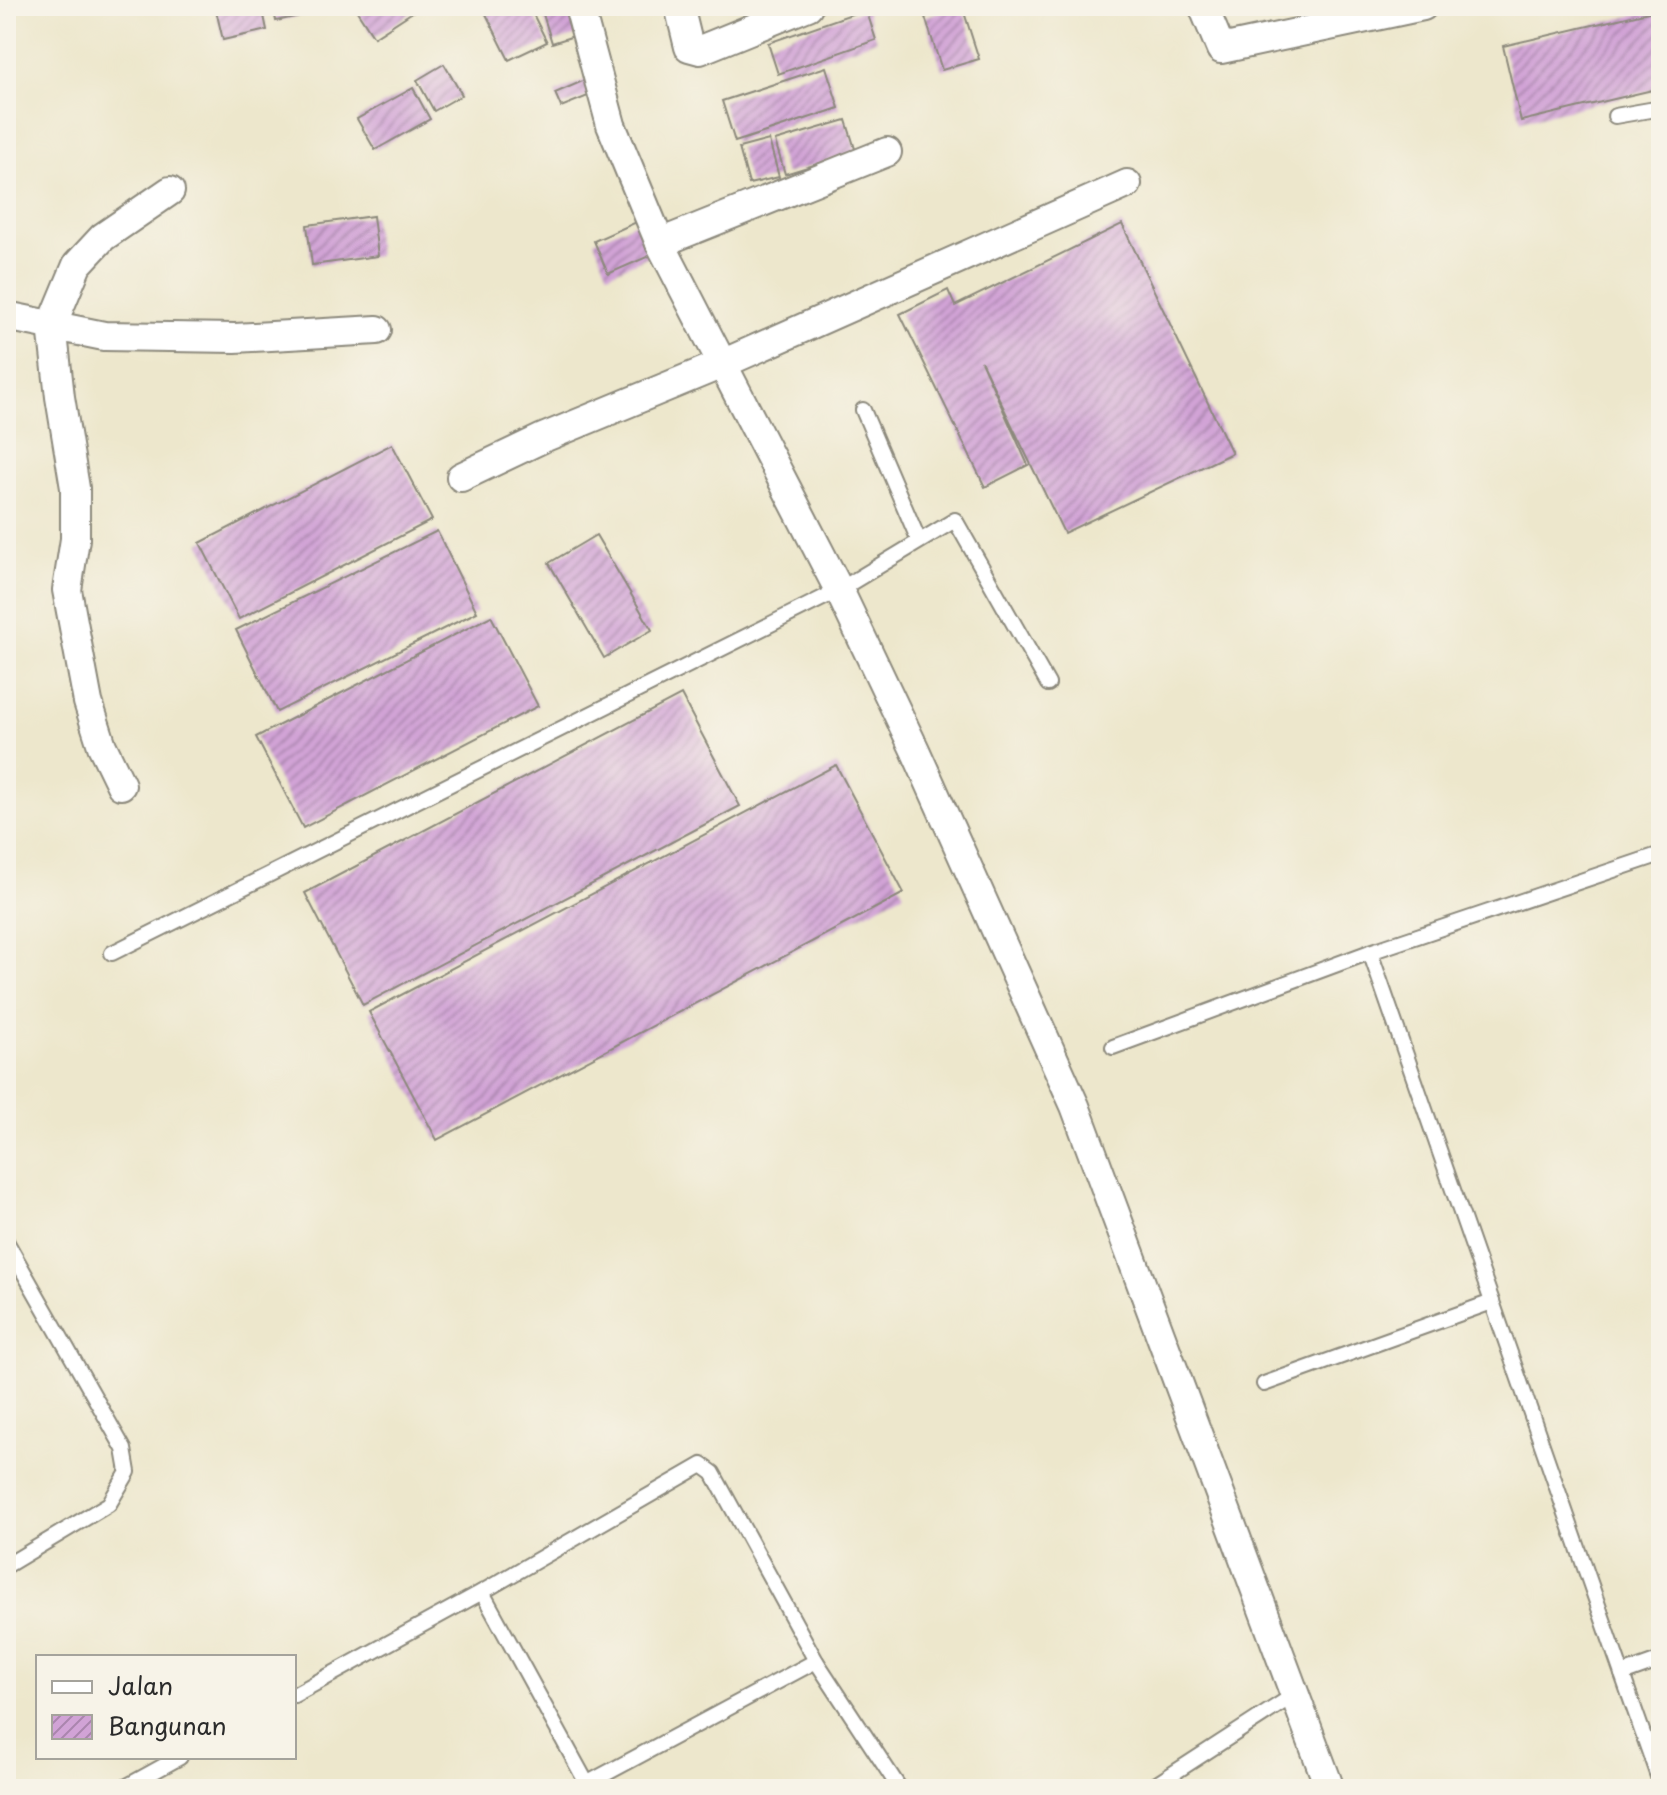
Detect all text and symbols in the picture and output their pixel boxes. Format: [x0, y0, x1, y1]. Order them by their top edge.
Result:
legend [36, 1655, 296, 1759]
text: Jalan [108, 1667, 173, 1703]
text: Bangunan [108, 1707, 227, 1743]

